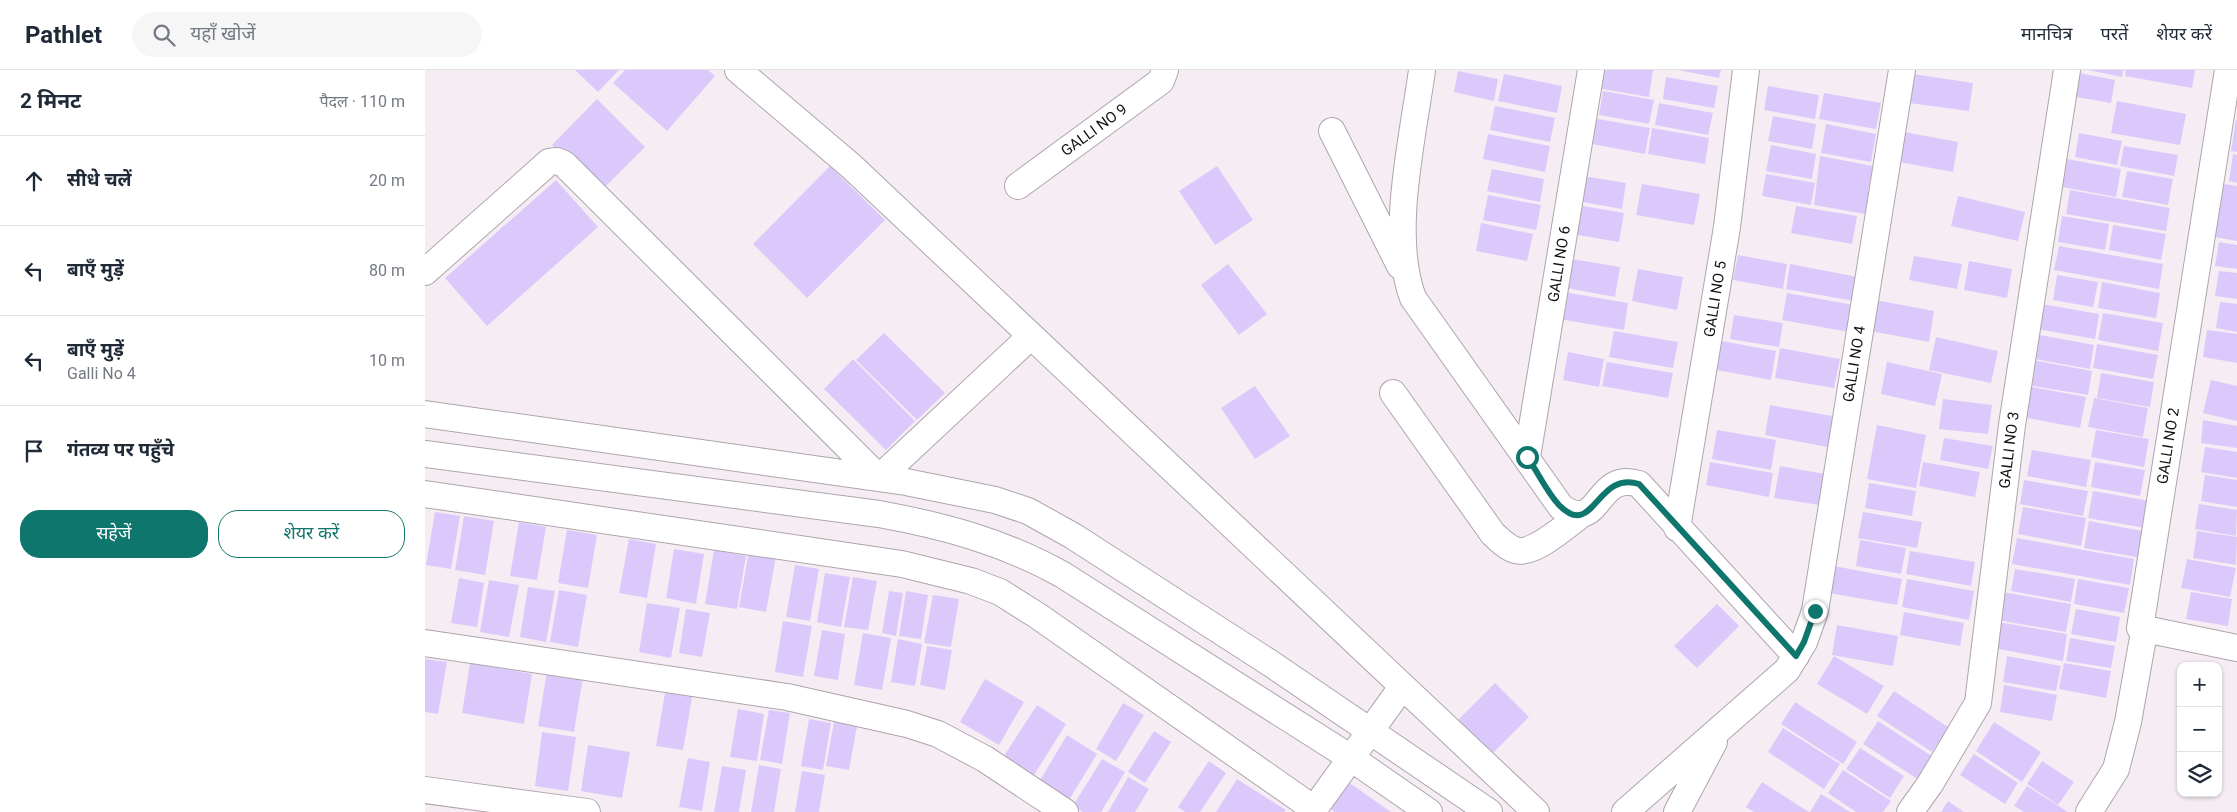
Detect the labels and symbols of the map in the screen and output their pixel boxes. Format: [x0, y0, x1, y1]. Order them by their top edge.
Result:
street label: GALLI NO 9 [1058, 100, 1130, 160]
street label: GALLI NO 6 [1544, 224, 1574, 304]
street label: GALLI NO 5 [1700, 259, 1730, 339]
street label: GALLI NO 4 [1839, 324, 1869, 404]
street label: GALLI NO 2 [2153, 406, 2183, 486]
street label: GALLI NO 3 [1995, 411, 2023, 489]
route start [1516, 446, 1539, 469]
route end [1804, 600, 1827, 623]

